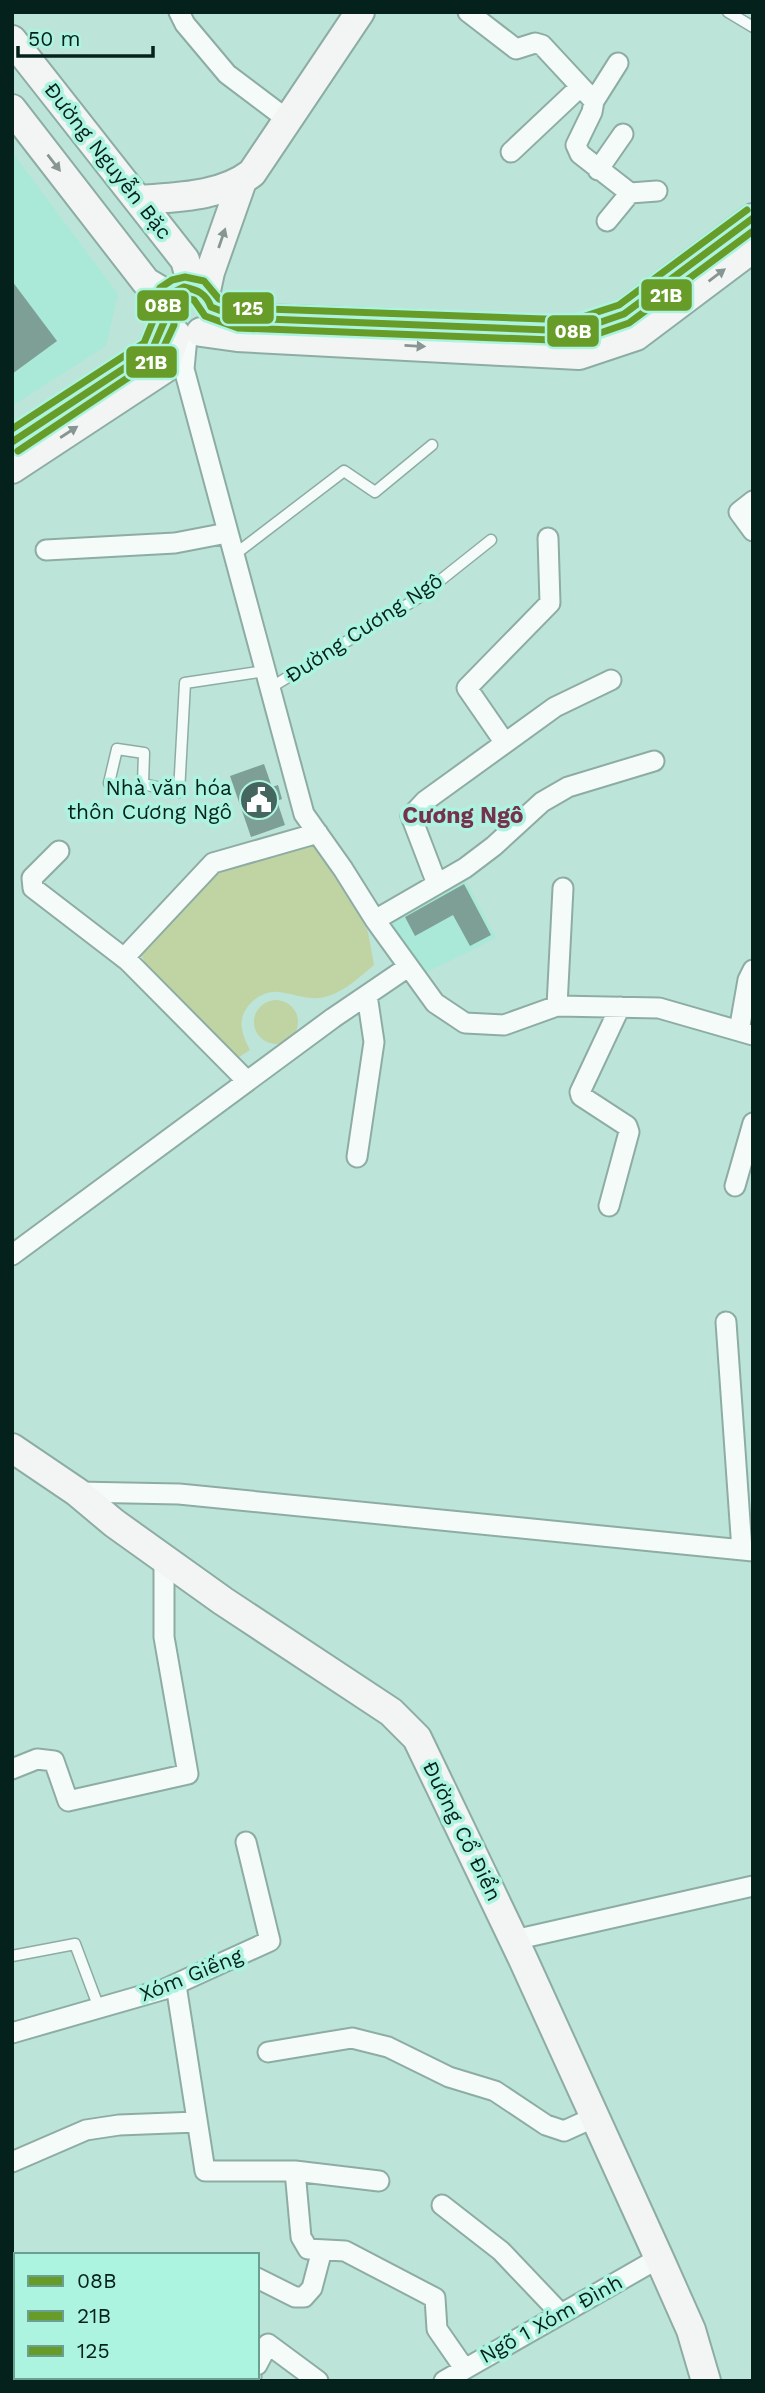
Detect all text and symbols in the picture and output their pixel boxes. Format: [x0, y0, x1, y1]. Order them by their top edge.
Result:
scale bar [18, 14, 152, 58]
text: 50 m [28, 26, 80, 51]
street label: Đường Nguyễn Bặc [39, 77, 177, 244]
one-way arrow [46, 154, 61, 172]
one-way arrow [217, 227, 228, 248]
one-way arrow [708, 268, 726, 282]
line badge: 21B [640, 278, 693, 312]
text: 21B [650, 284, 682, 307]
line badge: 08B [136, 289, 190, 322]
line badge: 125 [221, 291, 275, 325]
text: 08B [144, 294, 182, 317]
text: 125 [233, 297, 263, 320]
line badge: 08B [546, 314, 600, 348]
text: 08B [554, 320, 592, 343]
one-way arrow [405, 341, 427, 352]
line badge: 21B [125, 345, 178, 379]
text: 21B [135, 351, 167, 374]
one-way arrow [60, 425, 78, 439]
street label: Đường Cương Ngô [280, 567, 447, 688]
place label: Nhà văn hóa thôn Cương Ngô [67, 775, 232, 824]
public building icon: Nhà văn hóa thôn Cương Ngô [238, 779, 280, 821]
district label: Cương Ngô [402, 802, 524, 829]
street label: Đường Cổ Điển [418, 1757, 507, 1905]
street label: Xóm Giếng [136, 1942, 247, 2006]
legend [14, 2253, 259, 2379]
text: 08B [77, 2268, 117, 2293]
street label: Ngõ 1 Xóm Đình [475, 2269, 627, 2368]
text: 21B [77, 2303, 111, 2328]
text: 125 [77, 2338, 110, 2363]

